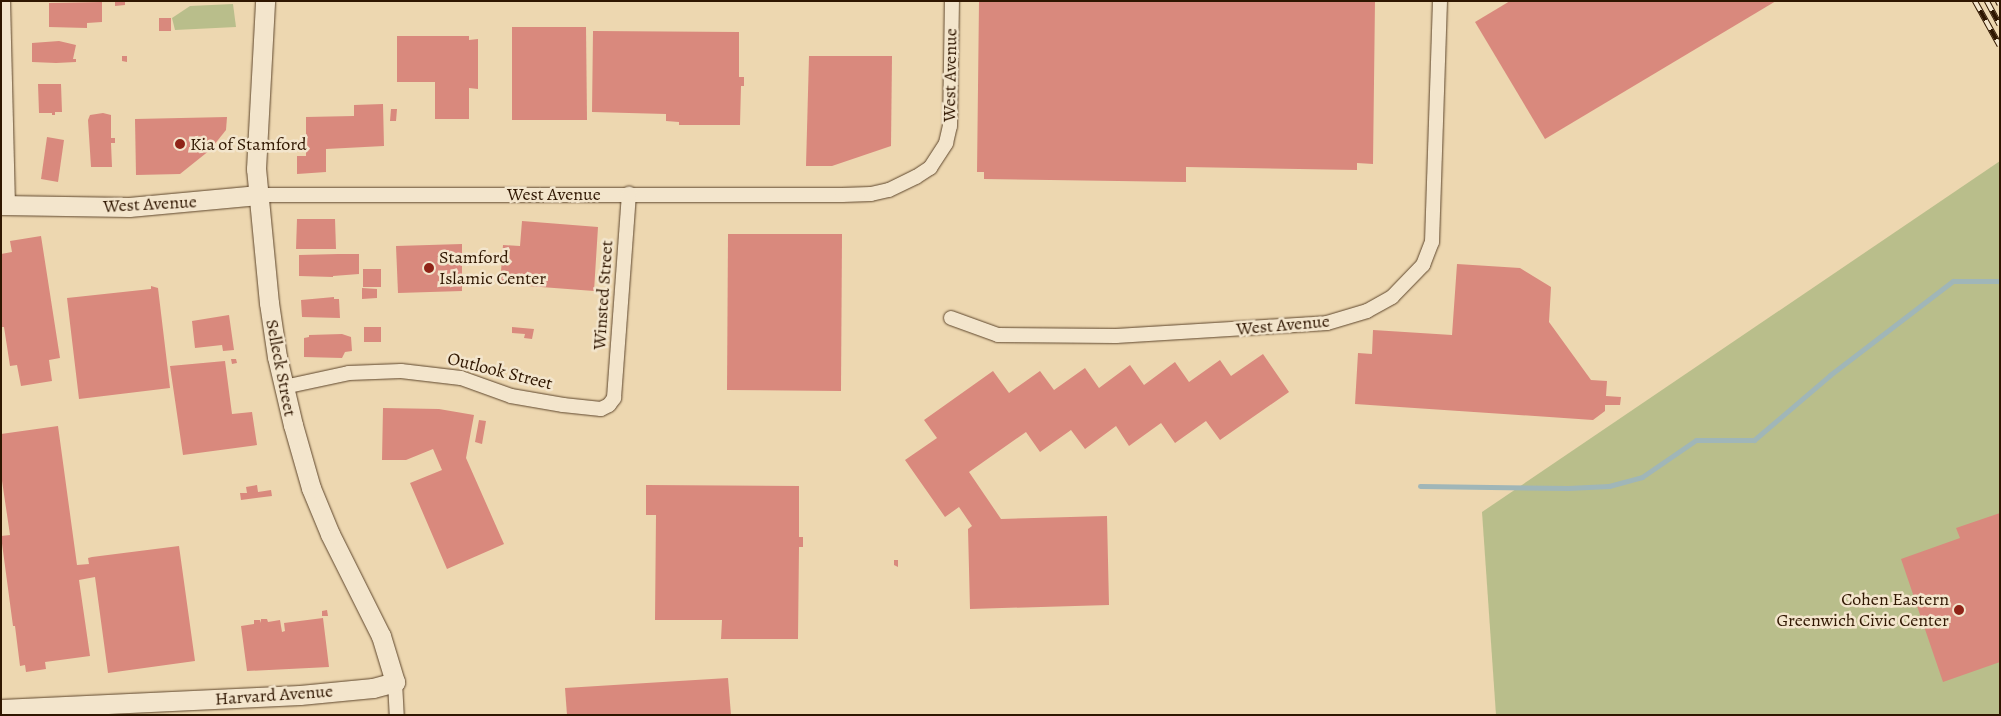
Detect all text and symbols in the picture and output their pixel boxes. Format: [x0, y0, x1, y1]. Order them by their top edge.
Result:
street label: West Avenue [938, 28, 962, 122]
place label: Kia of Stamford [190, 133, 307, 155]
marker: Kia of Stamford [174, 138, 186, 150]
street label: West Avenue [507, 183, 601, 205]
street label: West Avenue [103, 191, 197, 217]
street label: Winsted Street [588, 240, 618, 350]
place label: Stamford Islamic Center [439, 247, 546, 290]
marker: Stamford Islamic Center [423, 262, 435, 274]
street label: West Avenue [1235, 310, 1331, 340]
street label: Selleck Street [261, 318, 301, 418]
street label: Outlook Street [445, 348, 555, 394]
place label: Cohen Eastern Greenwich Civic Center [1776, 589, 1949, 632]
marker: Cohen Eastern Greenwich Civic Center [1953, 604, 1965, 616]
street label: Harvard Avenue [214, 680, 334, 710]

